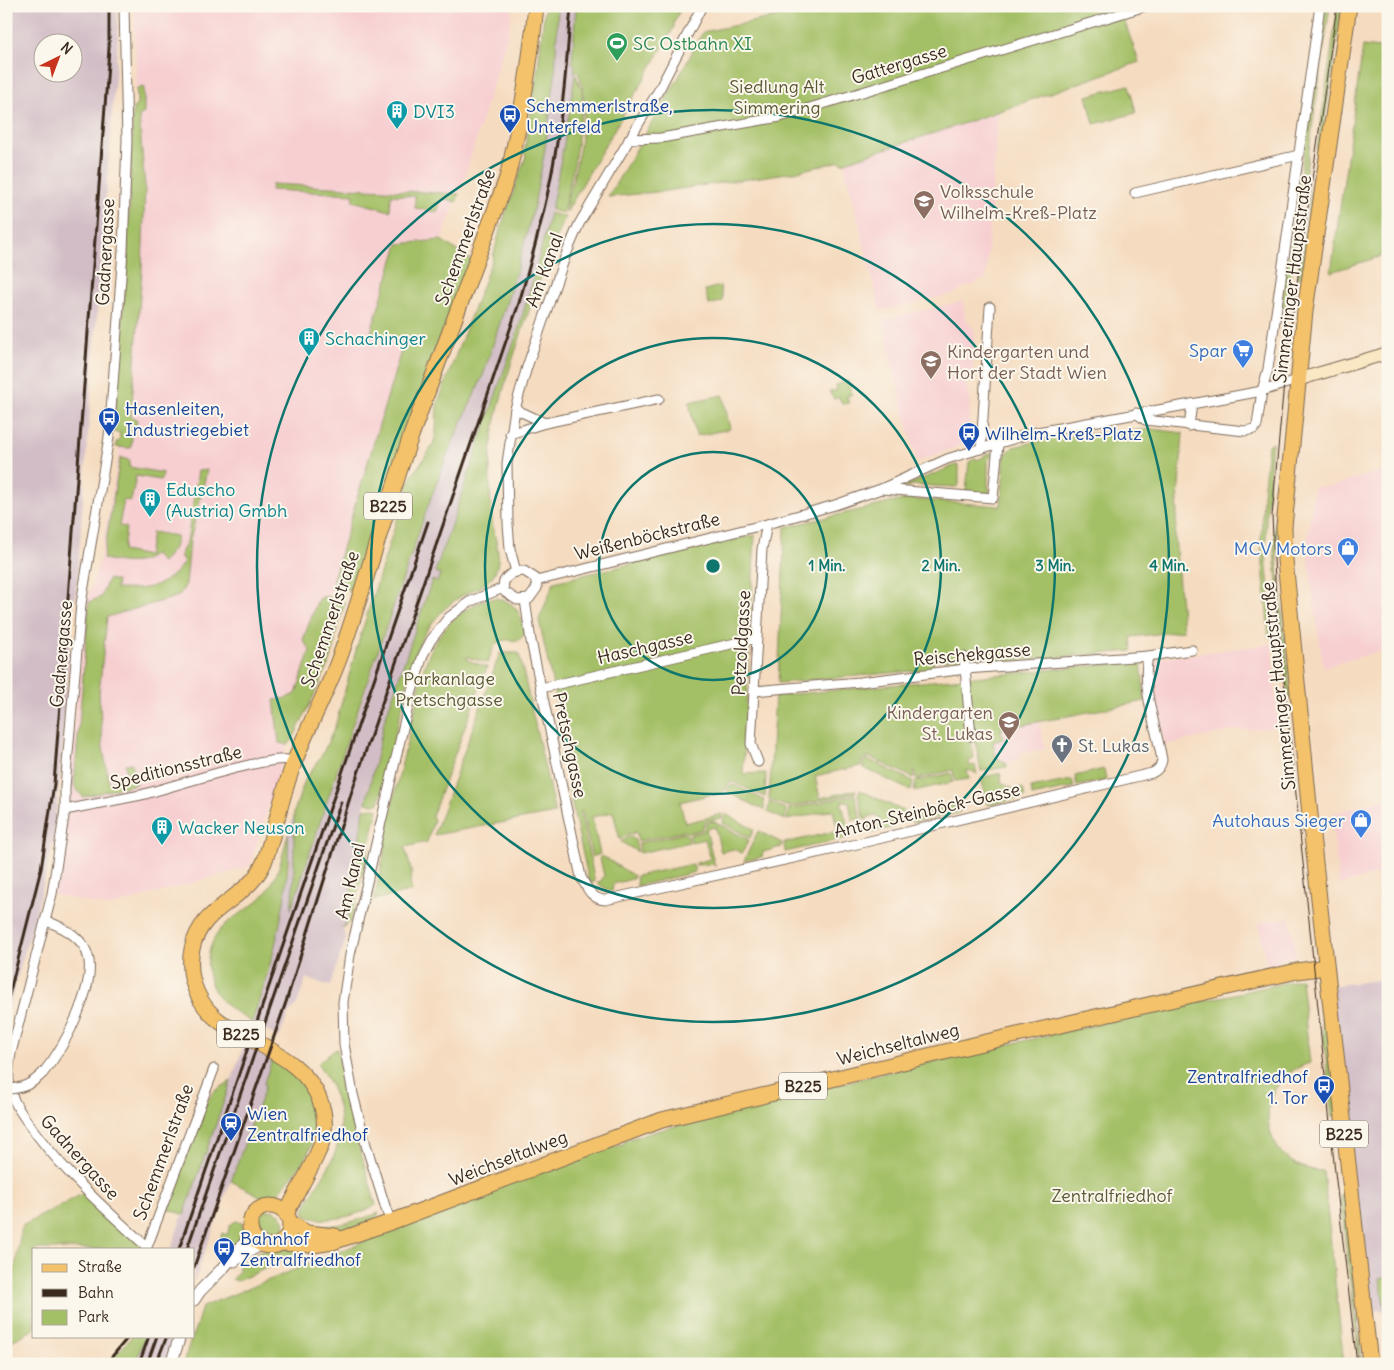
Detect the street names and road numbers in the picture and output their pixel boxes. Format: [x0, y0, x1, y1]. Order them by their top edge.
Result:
street label: Gattergasse [849, 39, 949, 89]
street label: Schemmerlstraße [430, 166, 500, 308]
street label: Simmeringer Hauptstraße [1268, 174, 1316, 384]
street label: Gadnergasse [91, 198, 119, 306]
street label: Am Kanal [520, 230, 568, 310]
road number: B225 [364, 492, 412, 520]
street label: Weißenböckstraße [572, 507, 722, 565]
street label: Schemmerlstraße [296, 548, 364, 690]
street label: Simmeringer Hauptstraße [1256, 581, 1300, 791]
street label: Petzoldgasse [727, 590, 755, 696]
street label: Gadnergasse [45, 599, 77, 709]
street label: Haschgasse [595, 625, 695, 669]
street label: Reischekgasse [912, 637, 1032, 671]
street label: Pretschgasse [548, 690, 592, 800]
street label: Speditionsstraße [108, 740, 244, 794]
street label: Anton-Steinböck-Gasse [832, 777, 1022, 843]
street label: Am Kanal [330, 841, 370, 921]
street label: Weichseltalweg [834, 1018, 962, 1070]
road number: B225 [217, 1021, 265, 1048]
road number: B225 [779, 1072, 827, 1100]
street label: Schemmerlstraße [128, 1081, 198, 1223]
street label: Gadnergasse [35, 1109, 125, 1205]
road number: B225 [1320, 1120, 1368, 1148]
street label: Weichseltalweg [445, 1125, 571, 1191]

